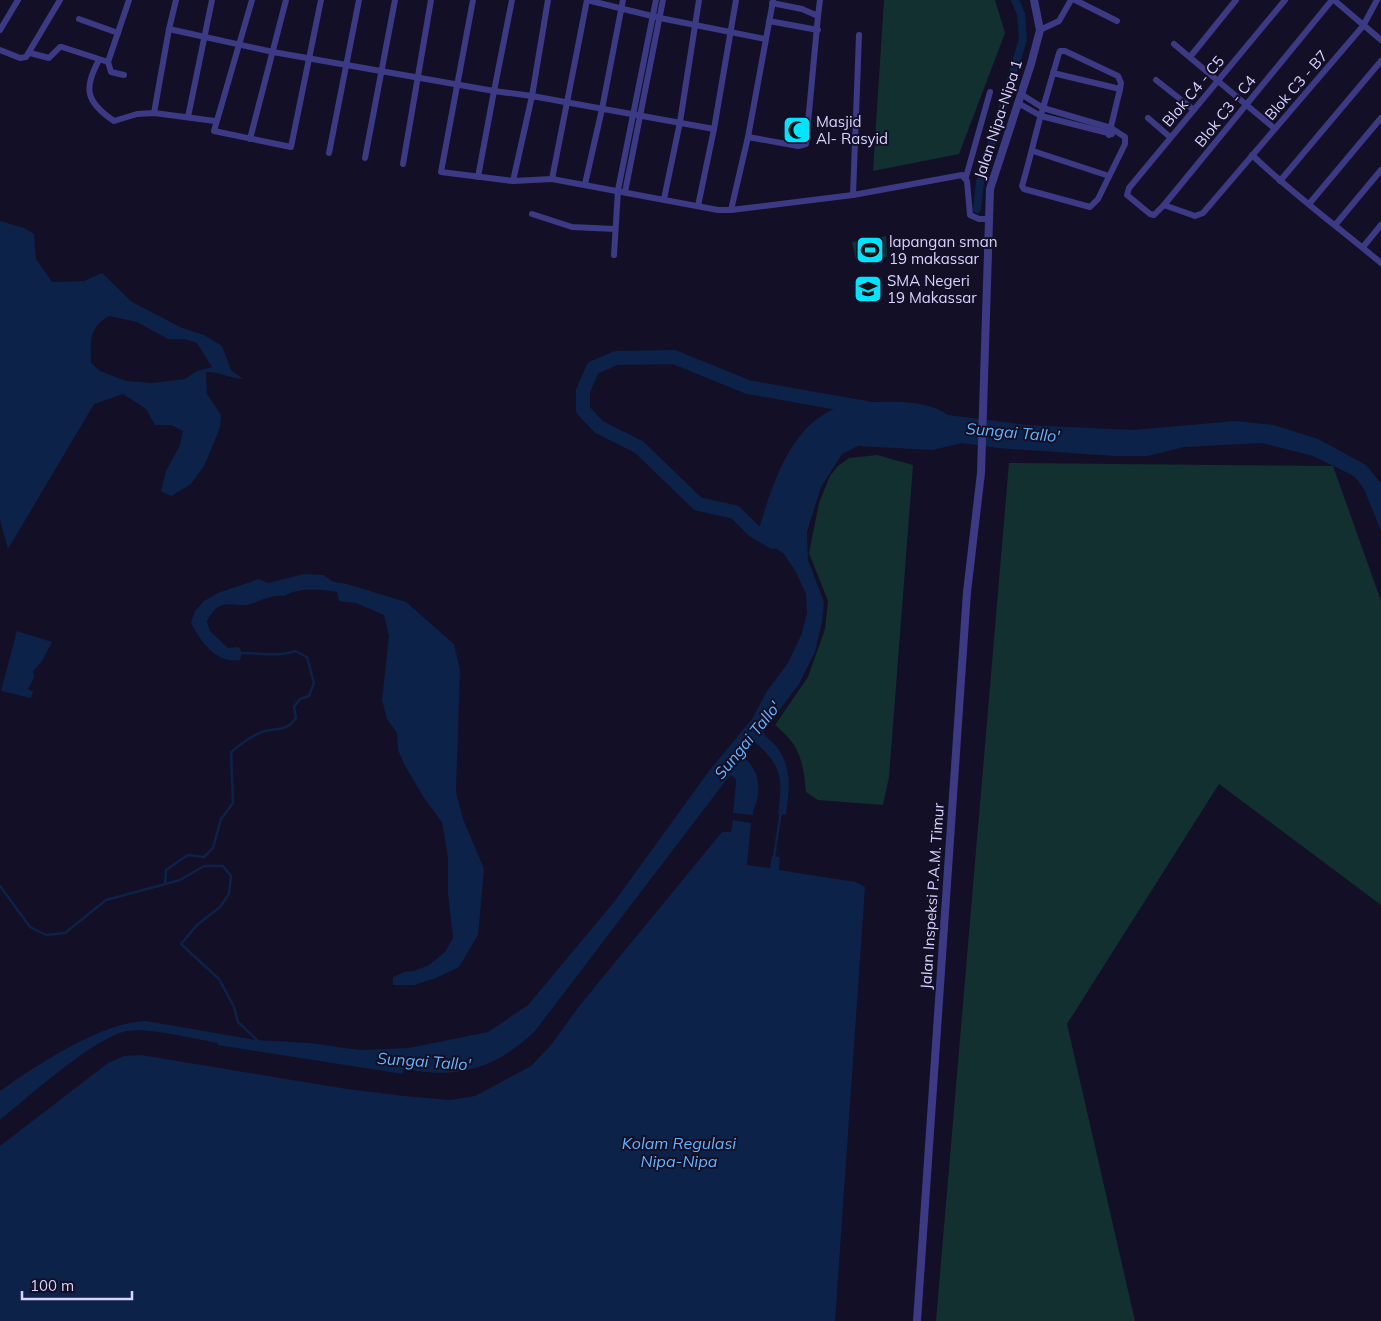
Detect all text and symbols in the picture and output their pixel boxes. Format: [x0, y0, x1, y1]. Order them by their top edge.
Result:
street label: Blok C3 - B7 [1260, 46, 1332, 124]
street label: Blok C4 - C5 [1158, 52, 1228, 130]
street label: Jalan Nipa-Nipa 1 [970, 57, 1026, 181]
street label: Blok C3 - C4 [1190, 71, 1260, 151]
place label: Masjid Al- Rasyid [816, 112, 888, 148]
mosque icon: Masjid Al- Rasyid [782, 115, 812, 145]
place label: lapangan sman 19 makassar [889, 232, 998, 268]
sports icon: lapangan sman 19 makassar [855, 235, 885, 265]
place label: SMA Negeri 19 Makassar [887, 271, 977, 307]
school or university icon: SMA Negeri 19 Makassar [853, 274, 883, 304]
water label: Sungai Tallo' [965, 418, 1061, 446]
water label: Sungai Tallo' [710, 697, 785, 783]
street label: Jalan Inspeksi P.A.M. Timur [916, 802, 948, 990]
water label: Sungai Tallo' [376, 1048, 472, 1074]
water label: Kolam Regulasi Nipa-Nipa [622, 1133, 736, 1171]
scale bar [22, 1268, 132, 1300]
text: 100 m [30, 1276, 74, 1295]

